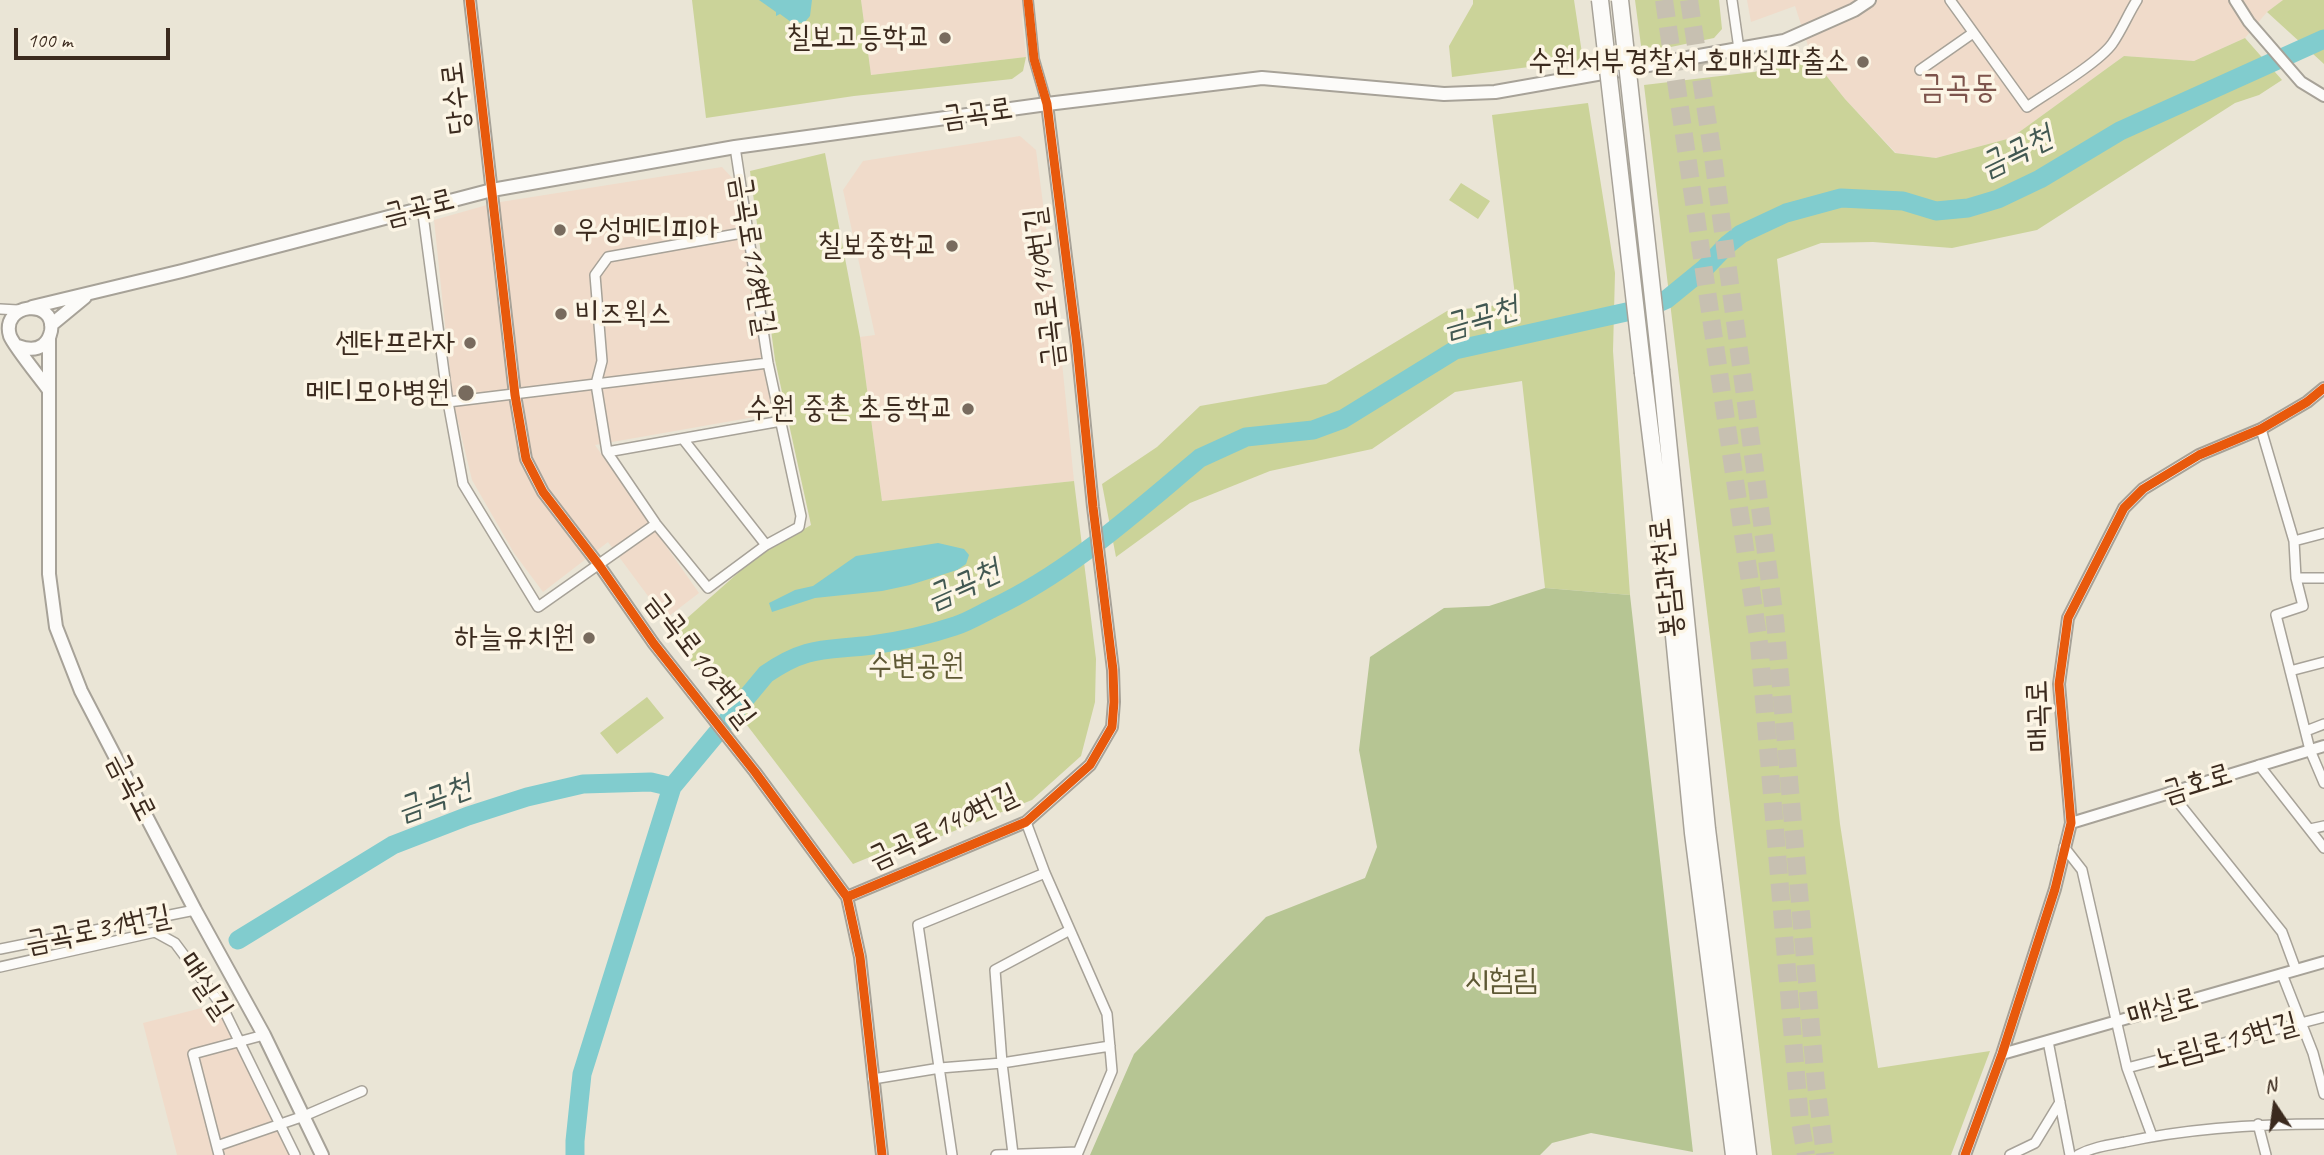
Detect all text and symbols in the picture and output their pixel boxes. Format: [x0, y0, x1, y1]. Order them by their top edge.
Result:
scale bar [18, 14, 173, 58]
place label: 칠보고등학교 [786, 20, 931, 56]
text: 100 m [27, 27, 72, 53]
marker: 칠보고등학교 [937, 30, 953, 46]
place label: 수원서부경찰서 호매실파출소 [1528, 44, 1849, 80]
marker: 수원서부경찰서 호매실파출소 [1855, 54, 1871, 70]
street label: 당수로 [435, 60, 479, 136]
district label: 금곡동 [1918, 68, 1998, 108]
street label: 금곡로 [939, 91, 1015, 137]
water label: 금곡천 [1973, 118, 2059, 186]
street label: 금곡로118번길 [722, 173, 782, 337]
street label: 금곡로 [380, 182, 458, 234]
street label: 금곡로140번길 [1017, 206, 1073, 370]
place label: 우성메디피아 [574, 212, 719, 248]
marker: 우성메디피아 [552, 222, 568, 238]
place label: 칠보중학교 [817, 228, 938, 264]
marker: 칠보중학교 [944, 238, 960, 254]
water label: 금곡천 [1438, 289, 1522, 347]
place label: 비즈윅스 [575, 296, 672, 332]
marker: 비즈윅스 [553, 306, 569, 322]
place label: 센타프라자 [335, 325, 456, 361]
marker: 센타프라자 [462, 335, 478, 351]
place label: 메디모아병원 [305, 375, 450, 411]
marker: 메디모아병원 [456, 383, 476, 403]
place label: 수원 중촌 초등학교 [746, 391, 954, 427]
marker: 수원 중촌 초등학교 [960, 401, 976, 417]
street label: 봉담과천로 [1643, 516, 1691, 640]
water label: 금곡천 [920, 552, 1006, 618]
street label: 금곡로102번길 [637, 585, 763, 735]
place label: 하늘유치원 [454, 620, 575, 656]
marker: 하늘유치원 [581, 630, 597, 646]
park label: 수변공원 [868, 648, 964, 684]
street label: 매곡로 [2020, 679, 2058, 753]
street label: 금곡로 [99, 747, 163, 827]
street label: 금호로 [2157, 756, 2237, 812]
water label: 금곡천 [391, 768, 477, 830]
street label: 금곡로140번길 [862, 777, 1024, 877]
street label: 금곡로31번길 [22, 898, 174, 962]
street label: 매실길 [170, 946, 240, 1026]
park label: 시험림 [1465, 963, 1537, 999]
street label: 매실로 [2123, 981, 2203, 1035]
street label: 노림로15번길 [2150, 1005, 2302, 1079]
north arrow [2240, 1071, 2310, 1141]
text: N [2262, 1073, 2279, 1099]

